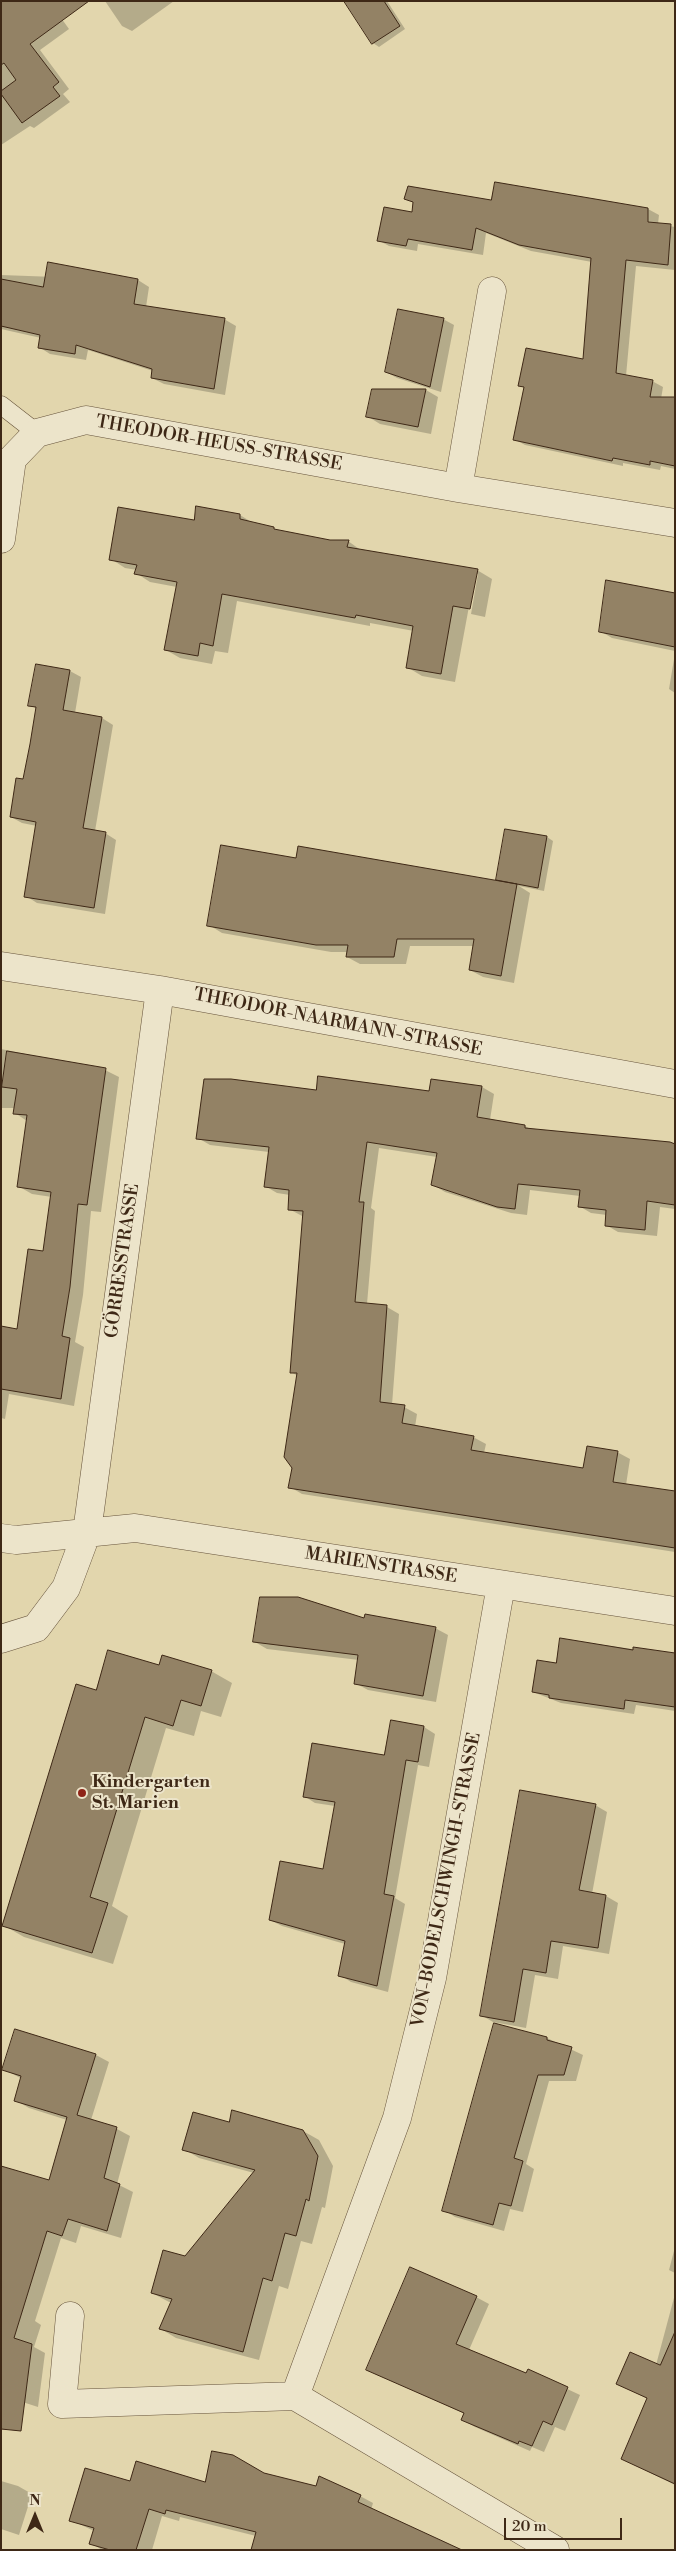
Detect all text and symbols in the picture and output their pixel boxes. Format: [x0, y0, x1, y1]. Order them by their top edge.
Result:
street label: THEODOR-HEUSS-STRASSE [94, 412, 344, 476]
street label: THEODOR-NAARMANN-STRASSE [192, 984, 484, 1062]
street label: GÖRRESSTRASSE [101, 1182, 145, 1340]
street label: MARIENSTRASSE [303, 1543, 459, 1589]
street label: VON-BODELSCHWINGH-STRASSE [408, 1731, 486, 2029]
place label: Kindergarten St. Marien [92, 1772, 210, 1815]
marker: Kindergarten St. Marien [76, 1787, 88, 1799]
north arrow [10, 2491, 60, 2541]
text: N [29, 2492, 41, 2510]
scale bar [506, 2508, 624, 2540]
text: 20 m [512, 2517, 547, 2536]

